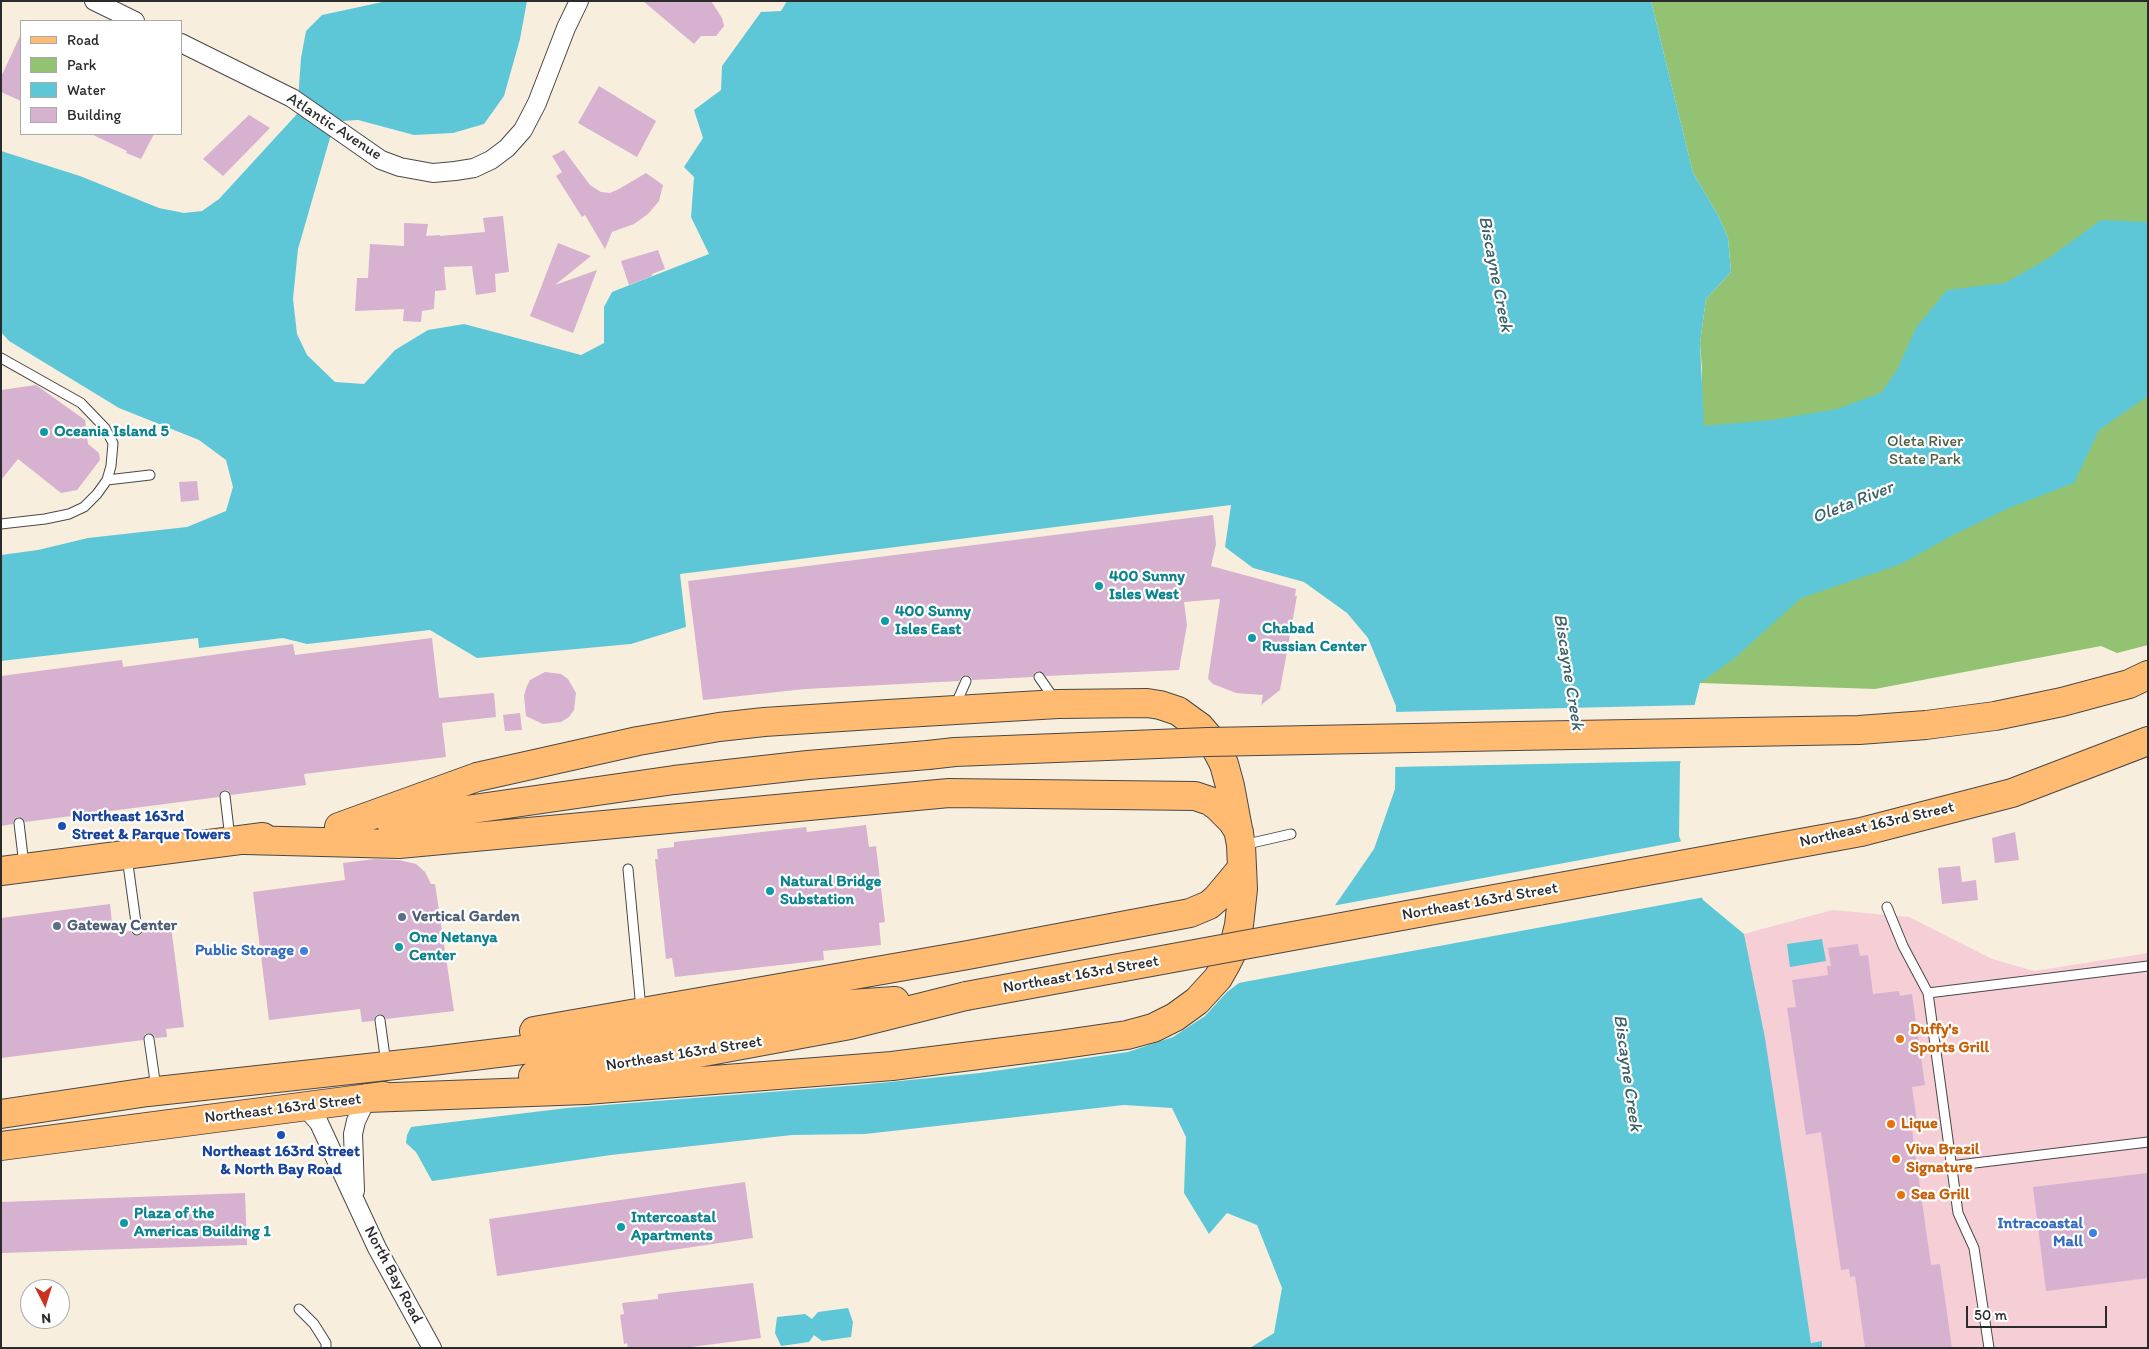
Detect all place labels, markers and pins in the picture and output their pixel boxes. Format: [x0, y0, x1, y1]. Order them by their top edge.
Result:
place label: Oceania Island 5 [54, 422, 169, 442]
marker: Oceania Island 5 [38, 426, 50, 438]
place label: 400 Sunny Isles West [1109, 567, 1185, 605]
marker: 400 Sunny Isles West [1093, 580, 1105, 592]
place label: 400 Sunny Isles East [895, 602, 971, 640]
marker: 400 Sunny Isles East [879, 615, 891, 627]
place label: Chabad Russian Center [1262, 619, 1367, 657]
marker: Chabad Russian Center [1246, 632, 1258, 644]
place label: Northeast 163rd Street & Parque Towers [72, 807, 231, 845]
marker: Northeast 163rd Street & Parque Towers [56, 820, 68, 832]
place label: Natural Bridge Substation [780, 872, 881, 910]
marker: Natural Bridge Substation [764, 885, 776, 897]
place label: Vertical Garden [412, 907, 520, 927]
marker: Vertical Garden [396, 911, 408, 923]
place label: Gateway Center [67, 916, 177, 936]
marker: Gateway Center [51, 920, 63, 932]
place label: One Netanya Center [409, 928, 498, 966]
place label: Public Storage [195, 941, 294, 961]
marker: One Netanya Center [393, 941, 405, 953]
marker: Public Storage [298, 945, 310, 957]
place label: Duffy's Sports Grill [1910, 1020, 1989, 1058]
marker: Duffy's Sports Grill [1894, 1033, 1906, 1045]
place label: Lique [1901, 1114, 1938, 1134]
marker: Lique [1885, 1118, 1897, 1130]
marker: Northeast 163rd Street & North Bay Road [275, 1129, 287, 1141]
place label: Viva Brazil Signature [1906, 1140, 1979, 1178]
place label: Northeast 163rd Street & North Bay Road [202, 1142, 360, 1180]
marker: Viva Brazil Signature [1890, 1153, 1902, 1165]
place label: Sea Grill [1911, 1185, 1970, 1205]
marker: Sea Grill [1895, 1189, 1907, 1201]
place label: Plaza of the Americas Building 1 [134, 1204, 271, 1242]
place label: Intercoastal Apartments [631, 1208, 716, 1246]
place label: Intracoastal Mall [1997, 1214, 2083, 1252]
marker: Plaza of the Americas Building 1 [118, 1217, 130, 1229]
marker: Intercoastal Apartments [615, 1221, 627, 1233]
marker: Intracoastal Mall [2087, 1227, 2099, 1239]

